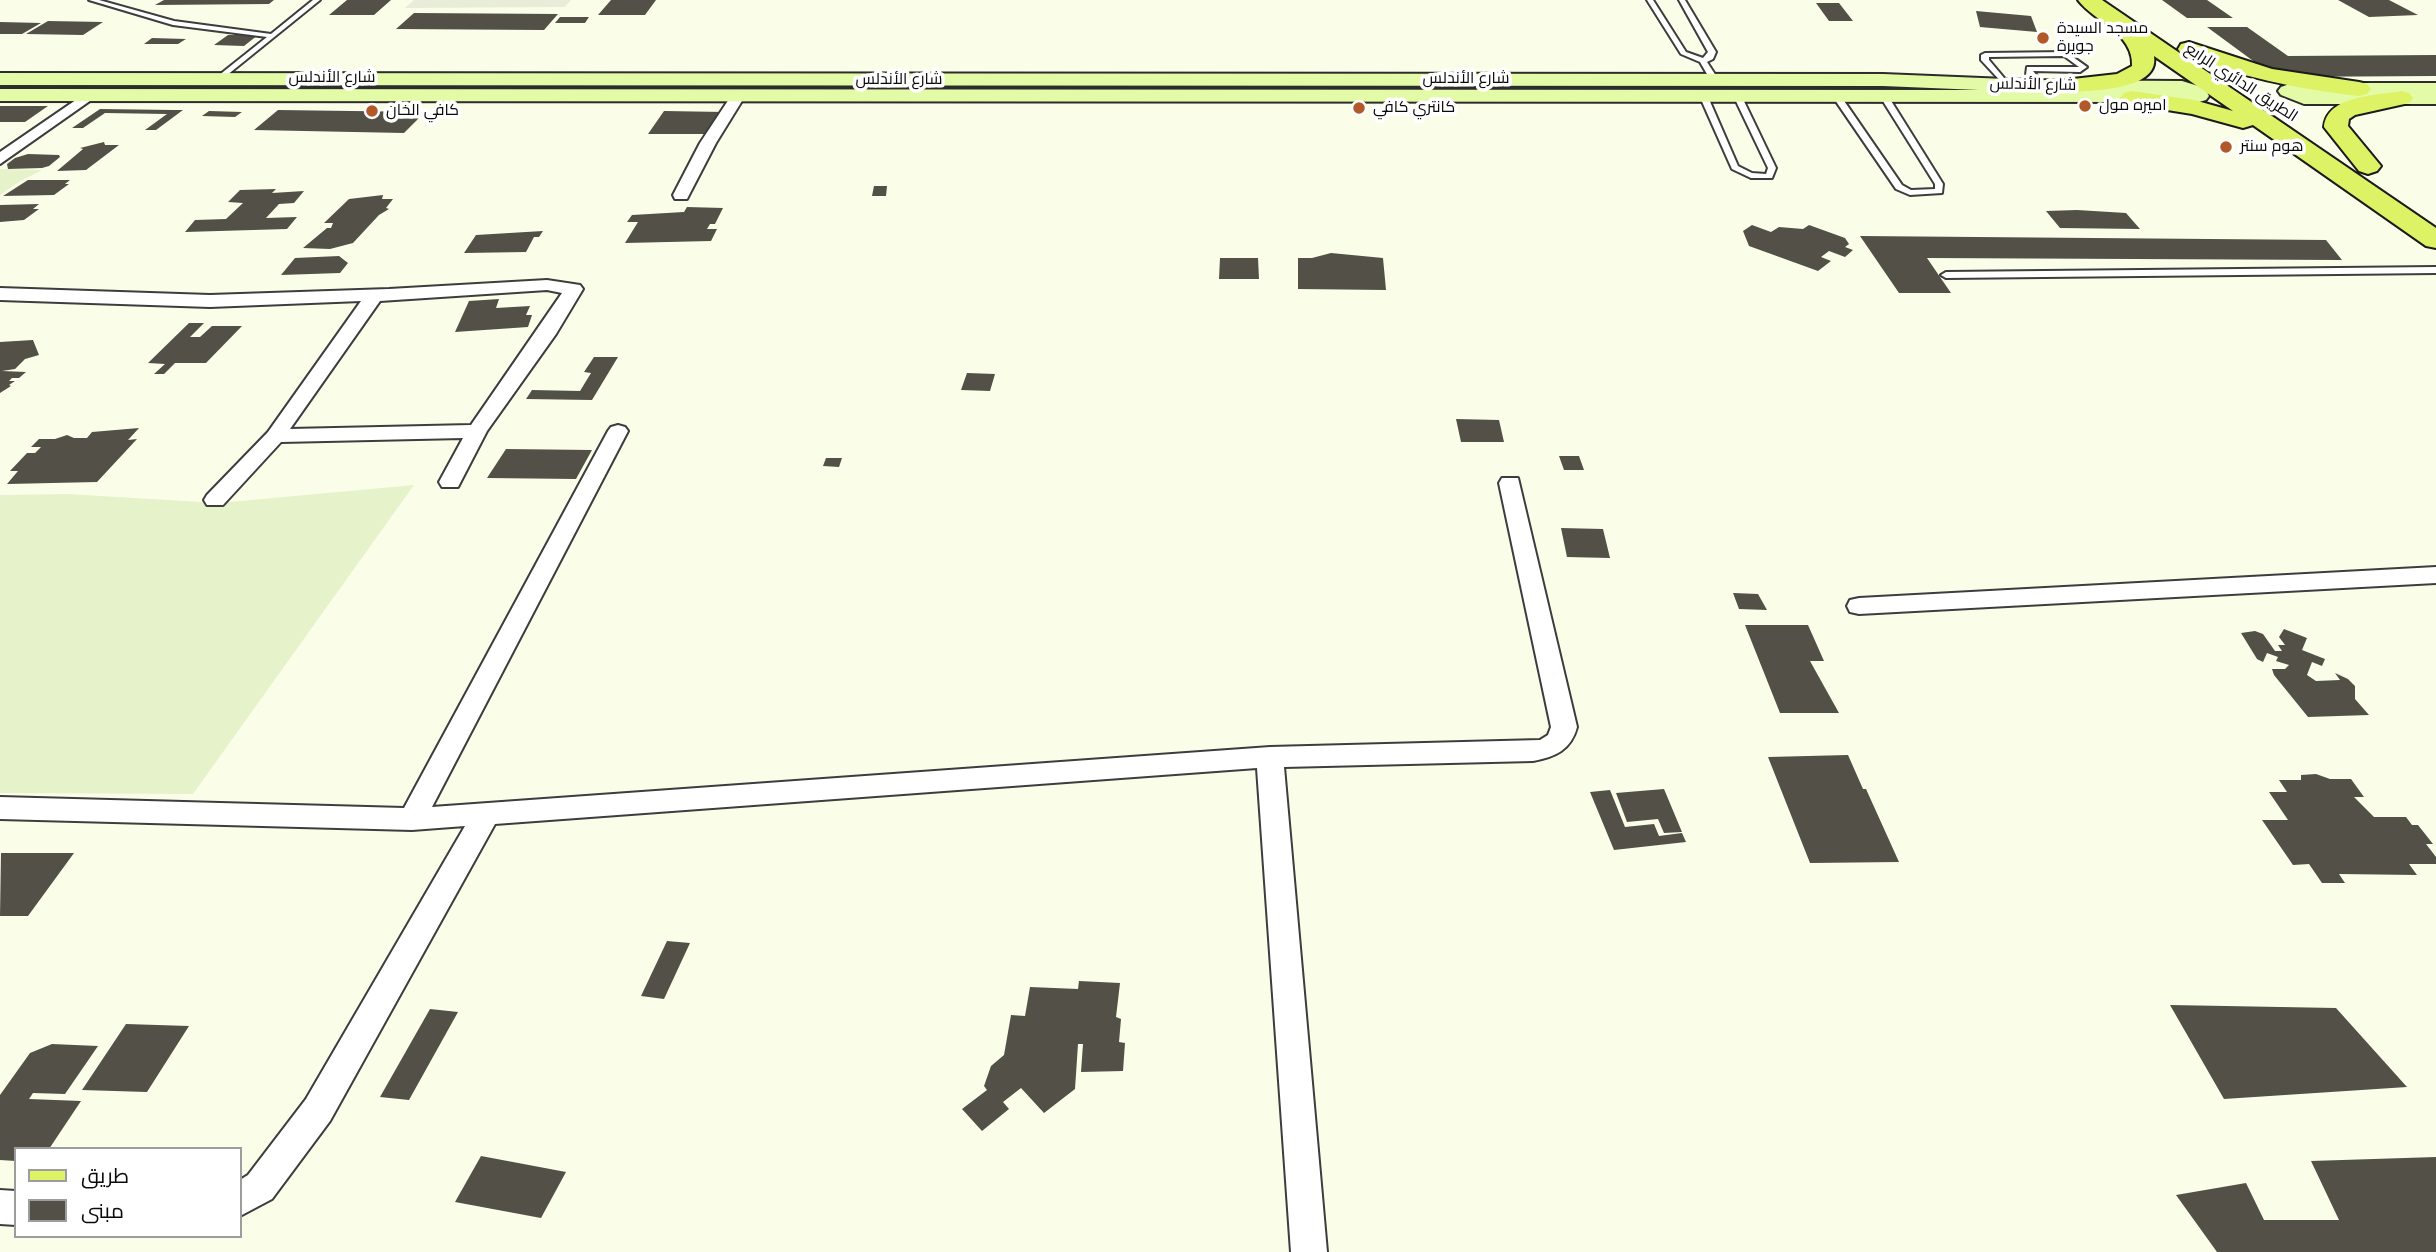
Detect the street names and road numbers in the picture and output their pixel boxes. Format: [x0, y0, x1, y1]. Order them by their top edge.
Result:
street label: الطريق الدائري الرابع [2181, 39, 2301, 127]
street label: شارع الأندلس [289, 68, 375, 88]
street label: شارع الأندلس [1423, 69, 1509, 89]
street label: شارع الأندلس [856, 70, 942, 90]
street label: شارع الأندلس [1989, 75, 2077, 95]

